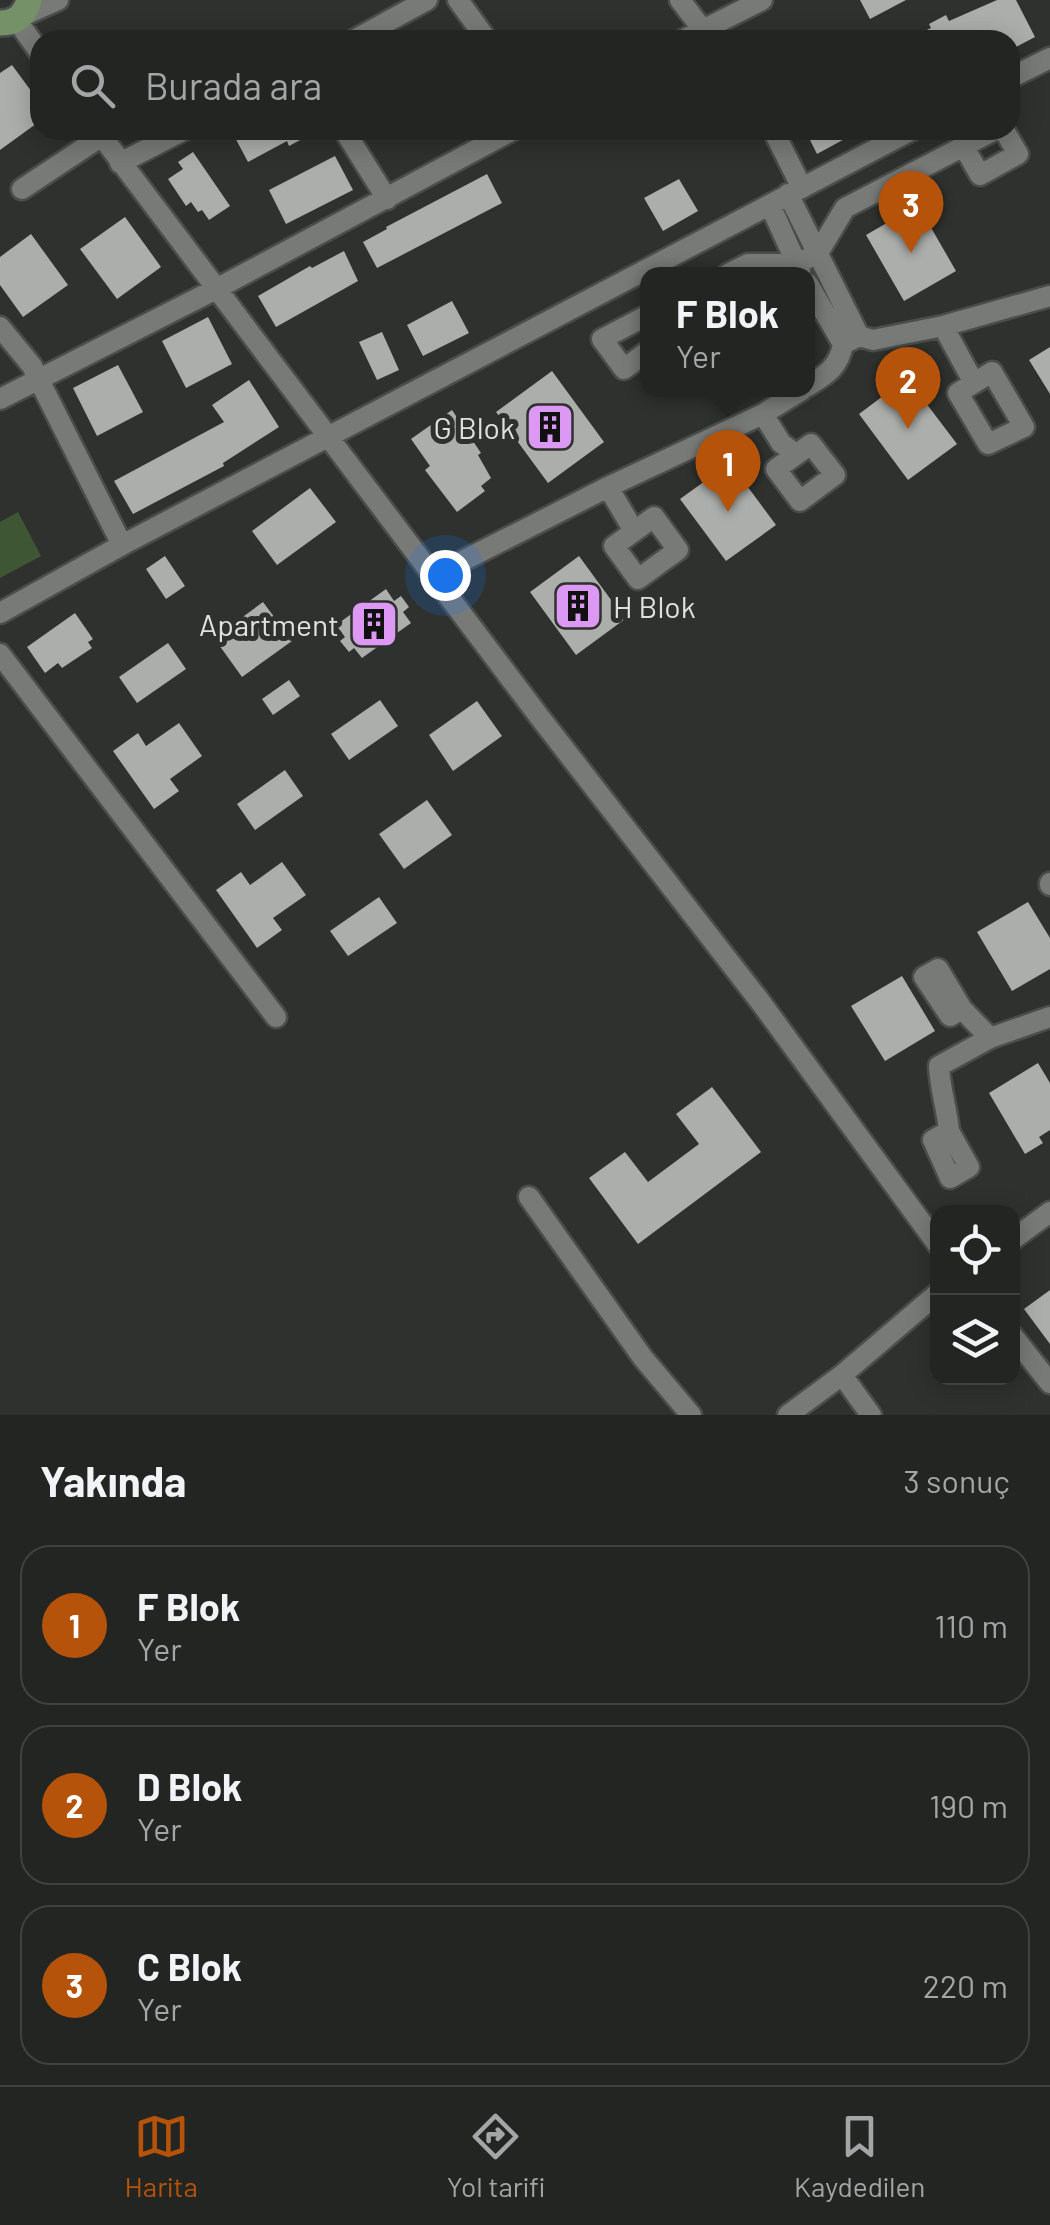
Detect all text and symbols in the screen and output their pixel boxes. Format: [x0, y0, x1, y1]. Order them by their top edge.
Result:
search box [30, 30, 1020, 140]
icon: search [65, 58, 120, 113]
text: Burada ara [145, 62, 322, 108]
pin: 3 [878, 170, 944, 253]
popup [640, 267, 815, 397]
text: F Blok [676, 290, 779, 336]
text: Yer [676, 336, 721, 374]
pin: 2 [876, 346, 940, 429]
building icon: G Blok [524, 401, 576, 453]
place label: G Blok [434, 409, 515, 445]
pin: 1 [696, 430, 760, 512]
your location [420, 550, 471, 601]
building icon: H Blok [552, 580, 604, 632]
place label: H Blok [613, 588, 696, 624]
building icon: Apartment [348, 598, 400, 650]
place label: Apartment [199, 606, 339, 642]
map controls [930, 1205, 1020, 1385]
button: locate [930, 1205, 1020, 1295]
button: layers [930, 1295, 1020, 1385]
text: Yakında [40, 1455, 186, 1505]
text: 3 sonuç [903, 1461, 1010, 1499]
text: F Blok [137, 1583, 240, 1629]
text: 1 [69, 1606, 80, 1644]
text: 110 m [935, 1606, 1008, 1644]
text: Yer [137, 1629, 182, 1667]
text: D Blok [137, 1763, 242, 1809]
text: 2 [66, 1786, 83, 1824]
text: 190 m [929, 1786, 1008, 1824]
text: Yer [137, 1809, 182, 1847]
text: C Blok [137, 1943, 242, 1989]
text: 3 [66, 1966, 83, 2004]
text: 220 m [923, 1966, 1008, 2004]
text: Yer [137, 1989, 182, 2027]
tab: Harita [125, 2109, 198, 2203]
tab: Yol tarifi [447, 2109, 545, 2203]
tab: Kaydedilen [794, 2109, 925, 2203]

